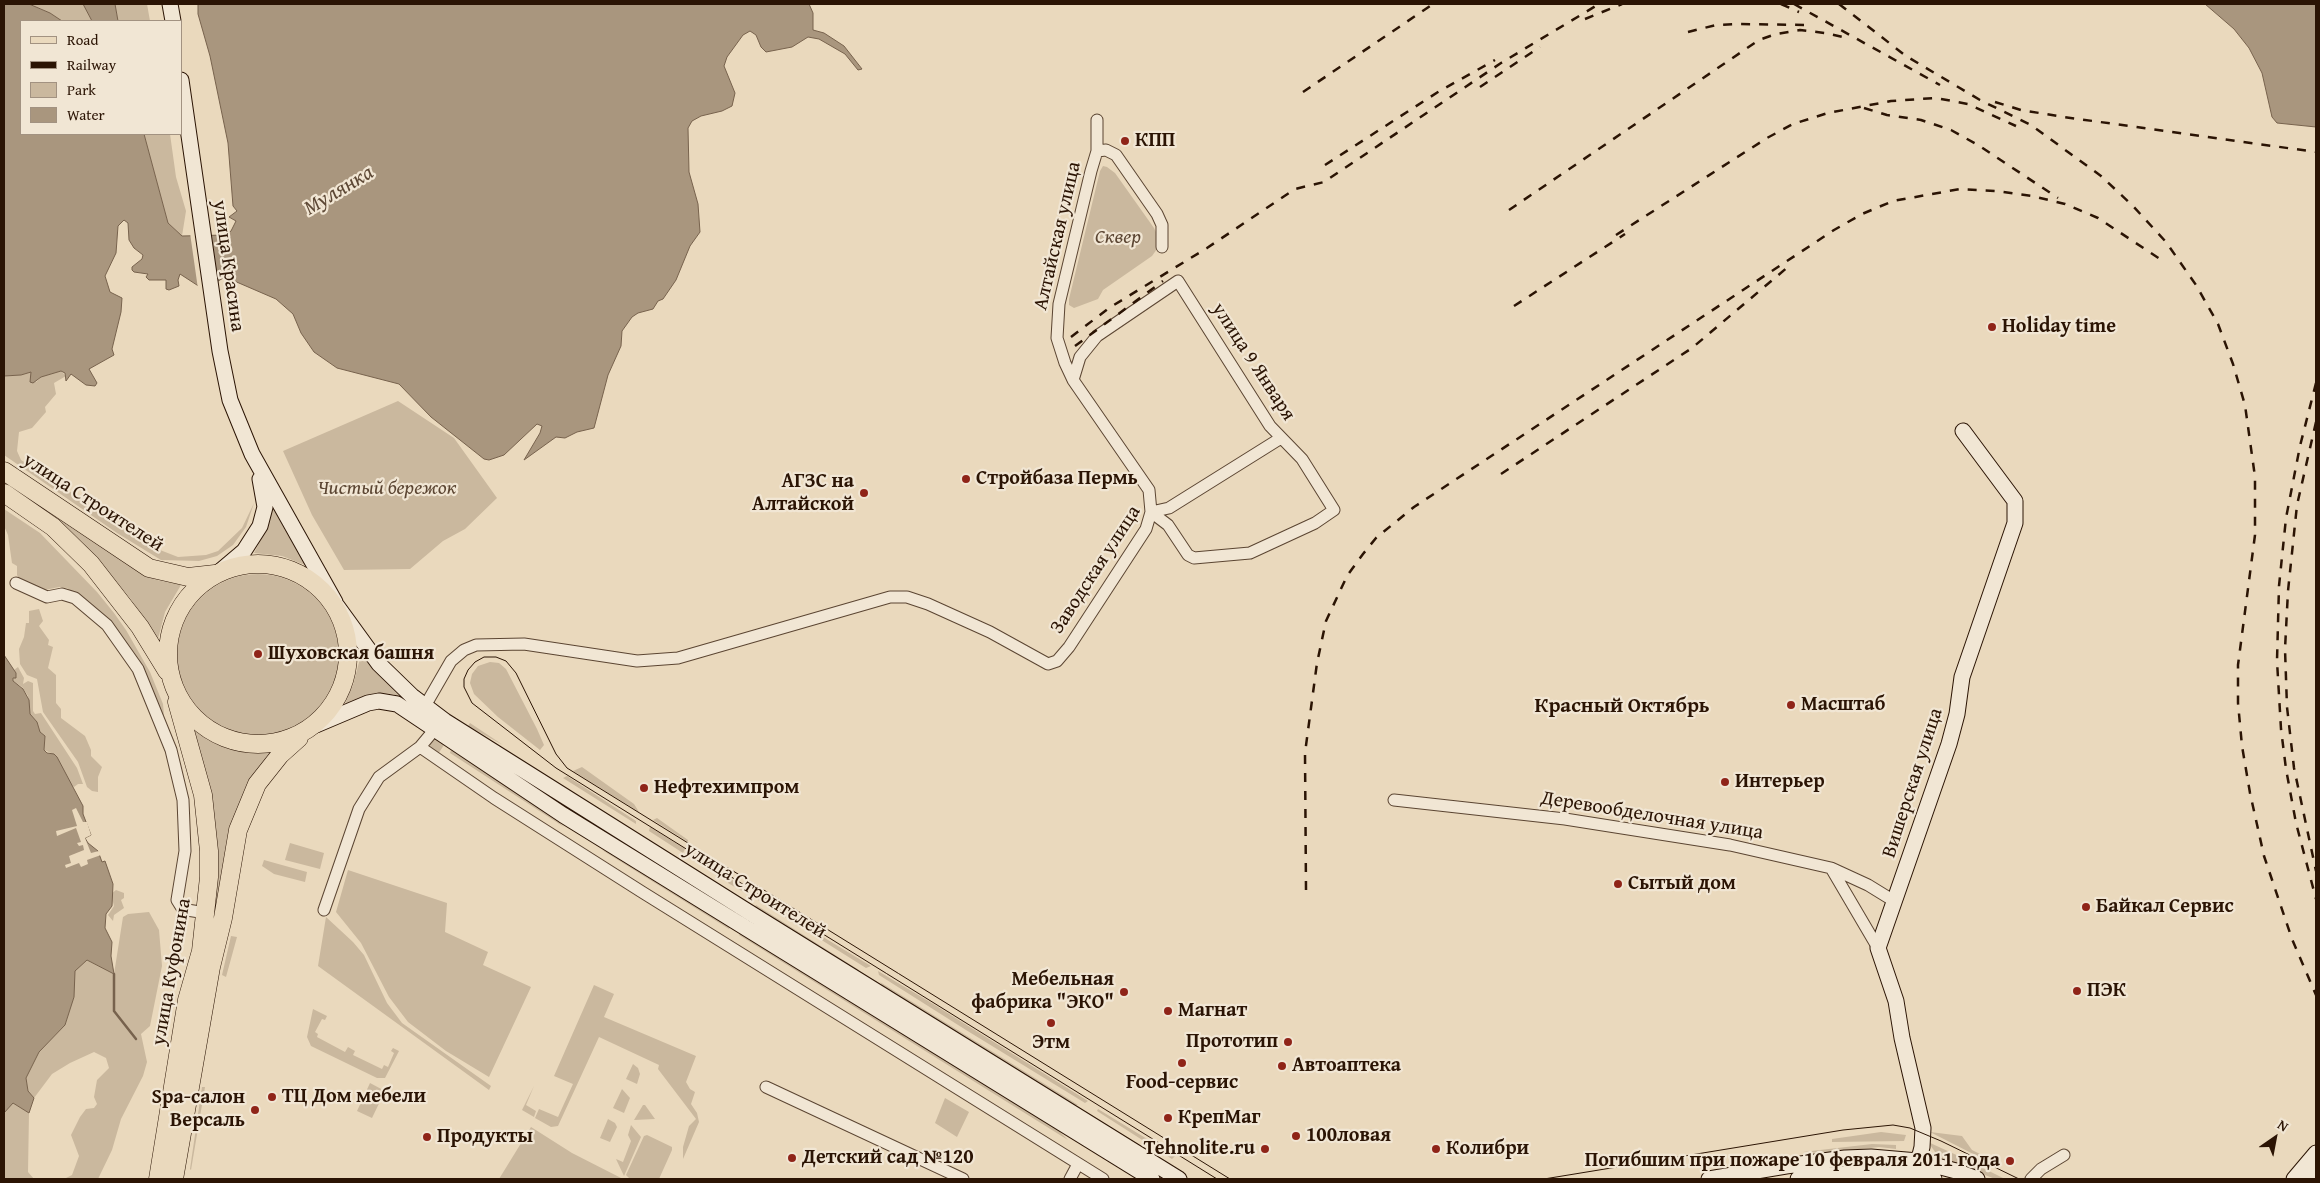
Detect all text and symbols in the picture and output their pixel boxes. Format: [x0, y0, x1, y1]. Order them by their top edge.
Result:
legend [20, 20, 182, 135]
text: Road [67, 29, 98, 50]
text: Railway [67, 54, 116, 75]
text: Park [67, 79, 96, 100]
text: Water [67, 104, 105, 125]
place label: КПП [1135, 129, 1175, 153]
marker: КПП [1119, 135, 1131, 147]
street label: Алтайская улица [1029, 159, 1087, 313]
water label: Мулянка [300, 160, 378, 222]
street label: улица Красина [207, 199, 249, 333]
park label: Сквер [1095, 226, 1141, 250]
street label: улица 9 Января [1206, 298, 1300, 426]
place label: Holiday time [2002, 315, 2116, 339]
marker: Holiday time [1986, 321, 1998, 333]
street label: улица Строителей [18, 449, 168, 557]
place label: Стройбаза Пермь [976, 467, 1138, 491]
place label: АГЗС на Алтайской [752, 470, 854, 517]
marker: Стройбаза Пермь [960, 473, 972, 485]
park label: Чистый бережок [317, 477, 457, 501]
marker: АГЗС на Алтайской [858, 487, 870, 499]
street label: Заводская улица [1046, 501, 1146, 639]
place label: Шуховская башня [268, 642, 434, 666]
marker: Шуховская башня [252, 648, 264, 660]
place label: Масштаб [1801, 693, 1885, 717]
district label: Красный Октябрь [1534, 694, 1710, 720]
marker: Масштаб [1785, 699, 1797, 711]
street label: Вишерская улица [1877, 705, 1949, 861]
place label: Интерьер [1735, 770, 1825, 794]
place label: Нефтехимпром [654, 776, 799, 800]
marker: Интерьер [1719, 776, 1731, 788]
marker: Нефтехимпром [638, 782, 650, 794]
street label: Деревообделочная улица [1539, 787, 1765, 845]
street label: улица Строителей [679, 838, 831, 944]
place label: Сытый дом [1628, 872, 1736, 896]
marker: Сытый дом [1612, 878, 1624, 890]
place label: Байкал Сервис [2096, 895, 2234, 919]
street label: улица Куфонина [147, 897, 197, 1047]
marker: Байкал Сервис [2080, 901, 2092, 913]
place label: Мебельная фабрика "ЭКО" [971, 968, 1114, 1015]
place label: ПЭК [2087, 979, 2126, 1003]
marker: ПЭК [2071, 985, 2083, 997]
marker: Мебельная фабрика "ЭКО" [1118, 986, 1130, 998]
place label: Магнат [1178, 999, 1247, 1023]
marker: Магнат [1162, 1005, 1174, 1017]
marker: Этм [1045, 1017, 1057, 1029]
place label: Прототип [1186, 1030, 1278, 1054]
place label: Этм [1032, 1031, 1070, 1055]
marker: Прототип [1282, 1036, 1294, 1048]
place label: Автоаптека [1292, 1054, 1401, 1078]
marker: Food-сервис [1176, 1057, 1188, 1069]
marker: Автоаптека [1276, 1060, 1288, 1072]
place label: Food-сервис [1126, 1071, 1238, 1095]
place label: ТЦ Дом мебели [282, 1085, 426, 1109]
place label: Spa-салон Версаль [152, 1086, 245, 1133]
marker: ТЦ Дом мебели [266, 1091, 278, 1103]
marker: Spa-салон Версаль [249, 1104, 261, 1116]
place label: КрепМаг [1178, 1106, 1260, 1130]
marker: КрепМаг [1162, 1112, 1174, 1124]
north arrow [2250, 1113, 2300, 1163]
text: N [2274, 1114, 2293, 1136]
place label: 100ловая [1306, 1124, 1391, 1148]
place label: Продукты [437, 1125, 533, 1149]
marker: 100ловая [1290, 1130, 1302, 1142]
marker: Продукты [421, 1131, 433, 1143]
place label: Tehnolite.ru [1144, 1137, 1255, 1161]
place label: Колибри [1446, 1137, 1529, 1161]
marker: Tehnolite.ru [1259, 1143, 1271, 1155]
marker: Колибри [1430, 1143, 1442, 1155]
place label: Детский сад №120 [802, 1146, 974, 1170]
place label: Погибшим при пожаре 10 февраля 2011 года [1585, 1149, 2000, 1173]
marker: Детский сад №120 [786, 1152, 798, 1164]
marker: Погибшим при пожаре 10 февраля 2011 года [2004, 1155, 2016, 1167]

